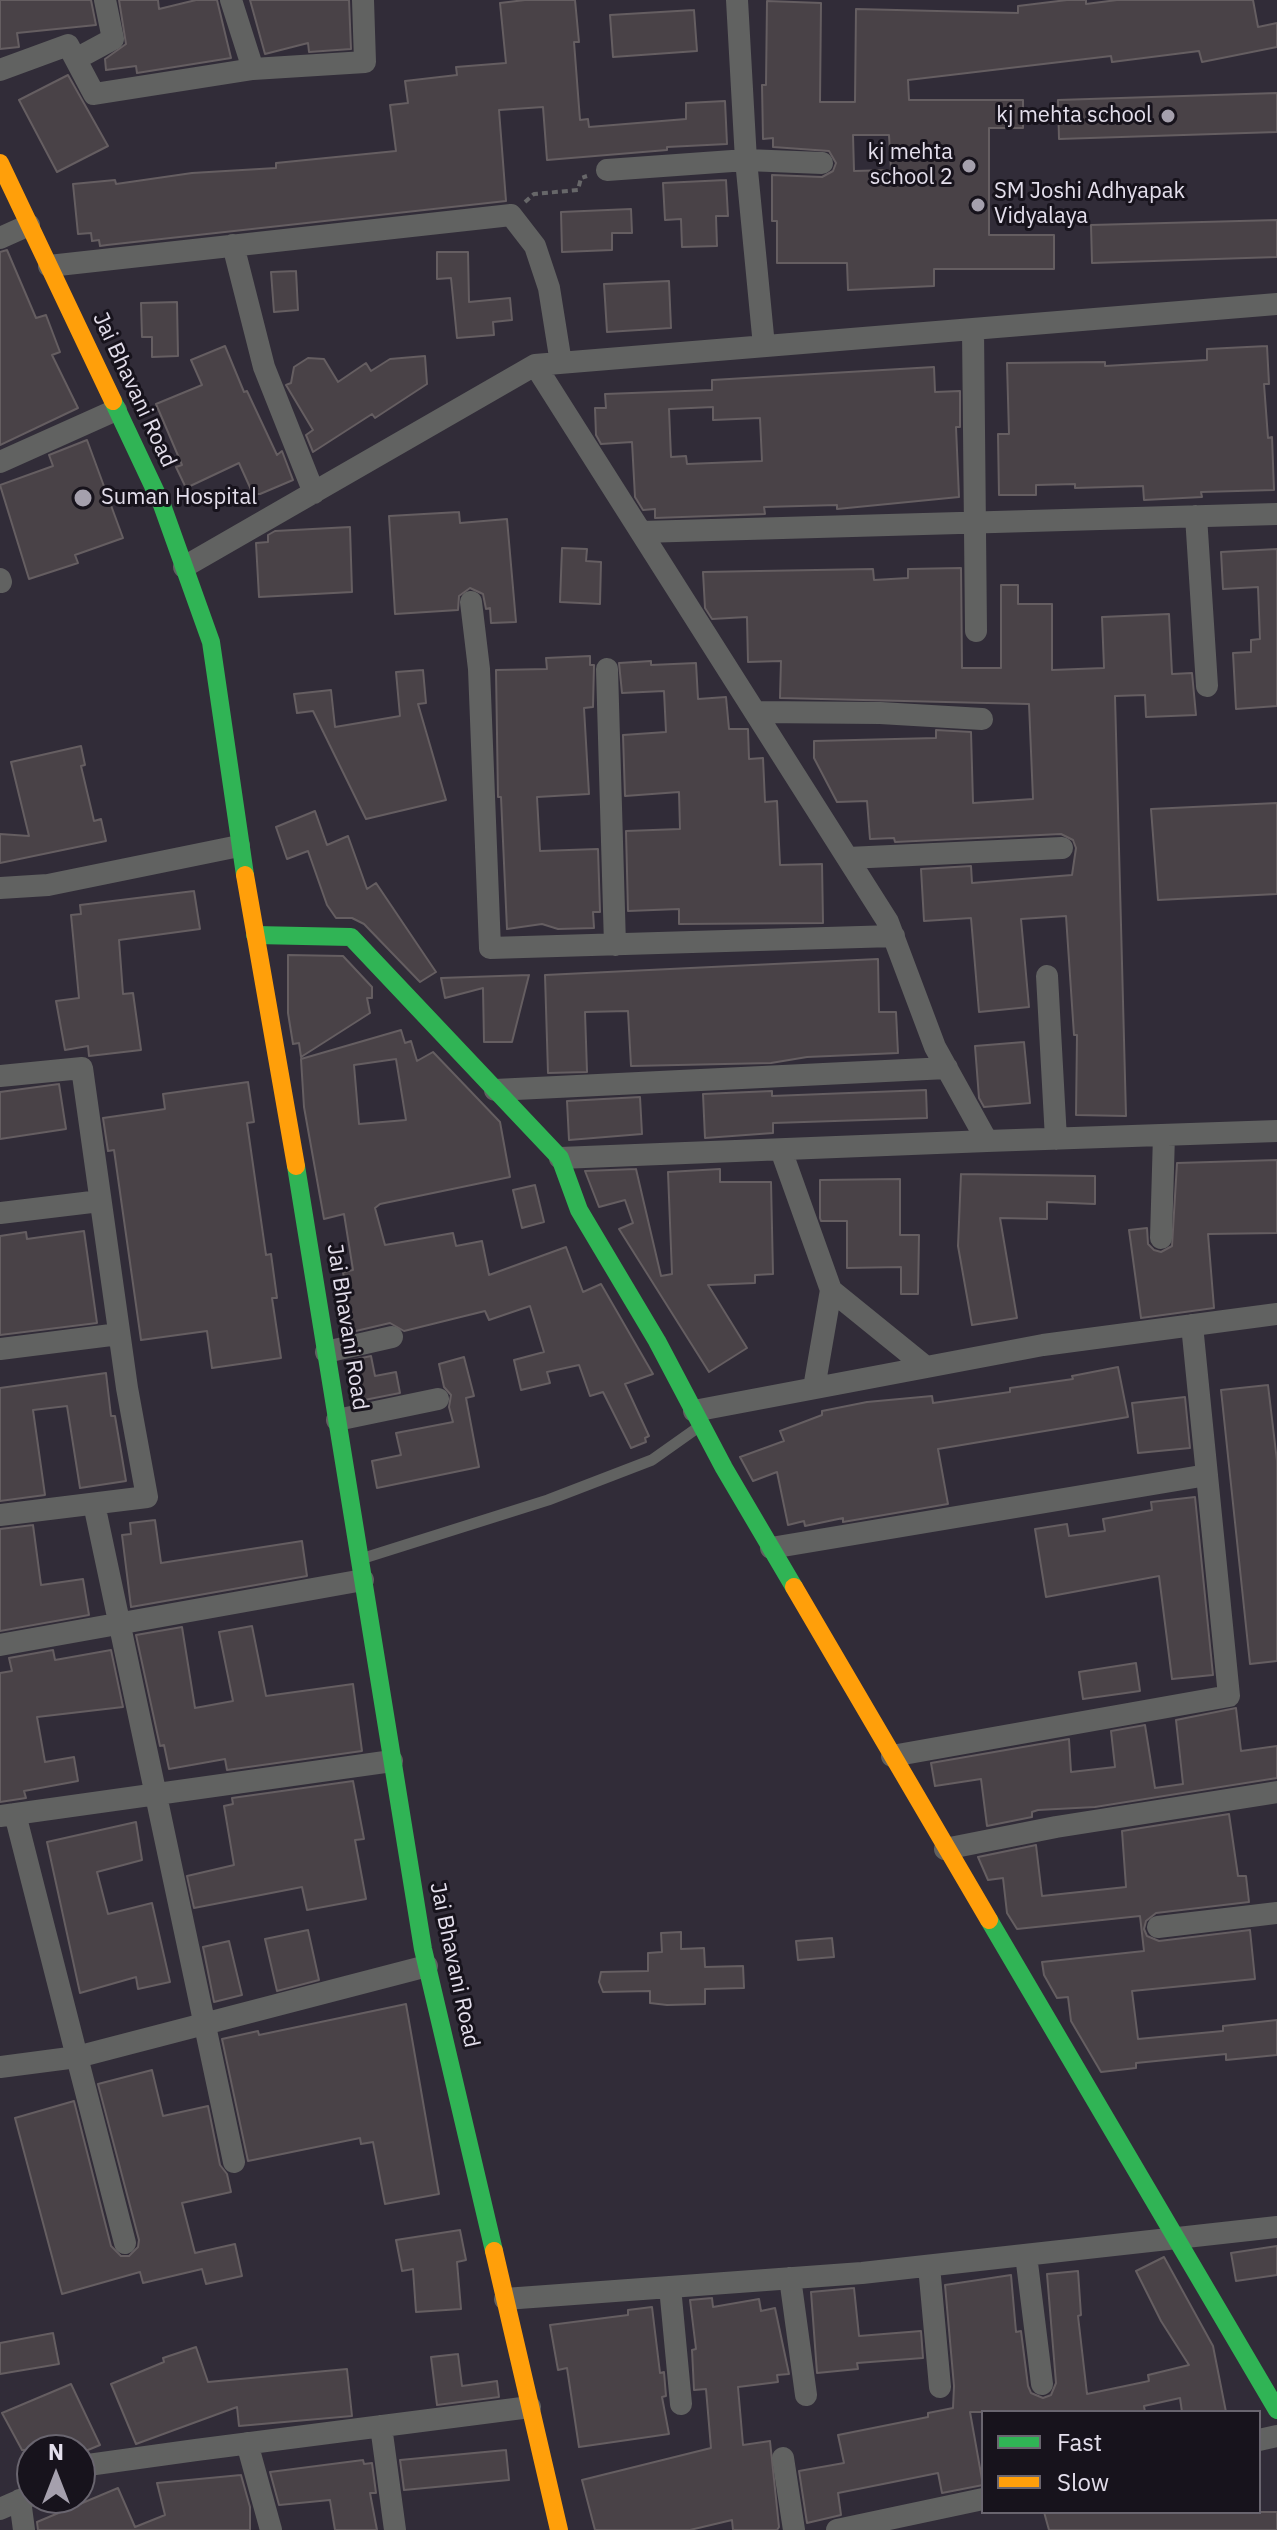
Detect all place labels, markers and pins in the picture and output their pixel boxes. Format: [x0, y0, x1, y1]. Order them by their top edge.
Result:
place label: kj mehta school [996, 103, 1152, 129]
marker: kj mehta school [1159, 107, 1177, 125]
place label: kj mehta school 2 [867, 140, 953, 192]
marker: kj mehta school 2 [960, 157, 978, 175]
place label: SM Joshi Adhyapak Vidyalaya [994, 179, 1185, 230]
marker: SM Joshi Adhyapak Vidyalaya [969, 196, 987, 214]
place label: Suman Hospital [101, 485, 257, 511]
marker: Suman Hospital [72, 487, 94, 509]

